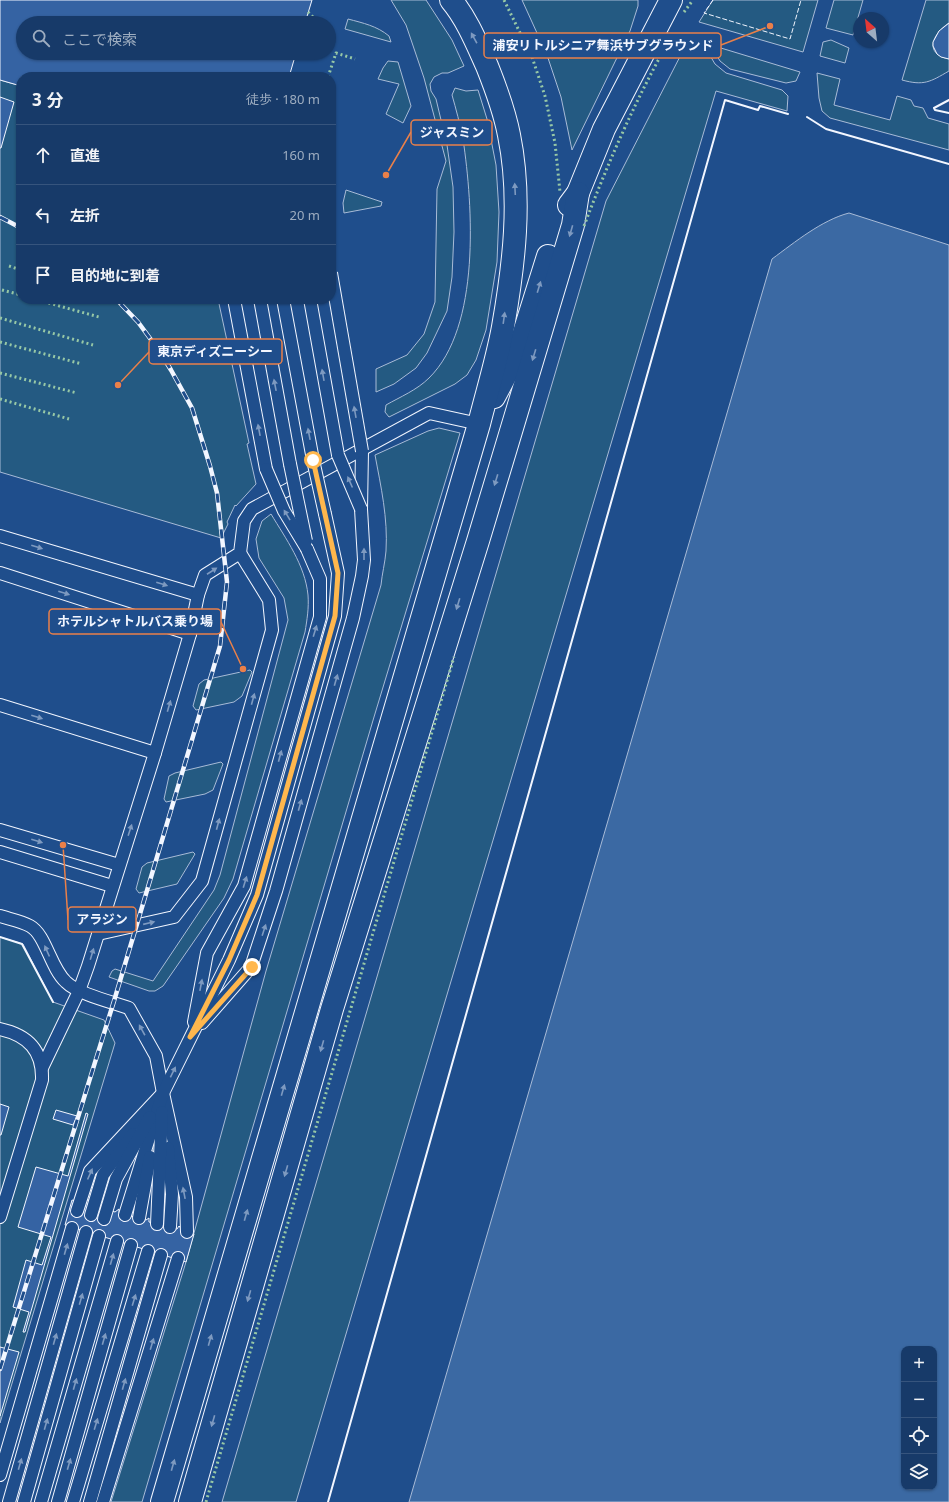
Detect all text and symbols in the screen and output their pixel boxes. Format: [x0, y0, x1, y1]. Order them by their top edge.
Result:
north arrow [853, 12, 889, 48]
search box [16, 16, 336, 60]
icon: search [30, 27, 52, 49]
text: ここで検索 [62, 29, 137, 49]
one-way arrow [471, 32, 477, 44]
callout: 浦安リトルシニア舞浜サブグラウンド [484, 33, 721, 58]
text: 浦安リトルシニア舞浜サブグラウンド [492, 36, 714, 54]
text: 3 分 [32, 88, 63, 111]
text: 徒歩 · 180 m [246, 90, 320, 108]
callout: ジャスミン [411, 120, 492, 145]
text: ジャスミン [420, 123, 484, 141]
icon: ahead [32, 144, 54, 166]
text: 直進 [70, 145, 100, 165]
text: 160 m [282, 146, 320, 164]
one-way arrow [512, 183, 519, 195]
icon: left [32, 204, 54, 226]
text: 左折 [70, 205, 100, 225]
text: 20 m [290, 206, 320, 224]
one-way arrow [568, 225, 574, 237]
icon: arrive [32, 264, 54, 286]
text: 目的地に到着 [70, 265, 160, 285]
one-way arrow [536, 280, 542, 292]
one-way arrow [501, 312, 507, 324]
callout: 東京ディズニーシー [149, 339, 282, 364]
text: 東京ディズニーシー [157, 342, 273, 360]
one-way arrow [531, 350, 537, 362]
one-way arrow [320, 369, 326, 381]
one-way arrow [272, 378, 278, 391]
one-way arrow [352, 406, 358, 418]
one-way arrow [256, 424, 262, 436]
one-way arrow [305, 428, 311, 441]
route start [304, 451, 322, 469]
one-way arrow [493, 474, 499, 486]
one-way arrow [346, 476, 352, 488]
one-way arrow [283, 509, 290, 521]
one-way arrow [32, 544, 44, 550]
one-way arrow [361, 547, 367, 560]
one-way arrow [206, 567, 218, 574]
one-way arrow [156, 581, 168, 587]
one-way arrow [58, 591, 70, 597]
one-way arrow [455, 599, 461, 611]
callout: ホテルシャトルバス乗り場 [49, 609, 221, 634]
text: ホテルシャトルバス乗り場 [57, 612, 213, 630]
one-way arrow [312, 625, 318, 637]
one-way arrow [333, 674, 339, 686]
one-way arrow [250, 693, 256, 705]
one-way arrow [166, 700, 172, 712]
one-way arrow [32, 714, 44, 720]
one-way arrow [277, 750, 283, 762]
one-way arrow [298, 799, 304, 811]
one-way arrow [215, 818, 221, 830]
one-way arrow [127, 824, 133, 836]
one-way arrow [32, 838, 44, 844]
one-way arrow [242, 875, 248, 887]
callout: アラジン [68, 907, 136, 932]
text: アラジン [76, 910, 128, 928]
one-way arrow [143, 919, 156, 925]
one-way arrow [261, 923, 267, 935]
one-way arrow [44, 945, 50, 957]
one-way arrow [89, 948, 95, 960]
route end [243, 958, 261, 976]
one-way arrow [198, 979, 204, 991]
one-way arrow [138, 1024, 145, 1036]
one-way arrow [319, 1041, 325, 1053]
one-way arrow [170, 1066, 176, 1078]
one-way arrow [280, 1084, 286, 1096]
one-way arrow [283, 1166, 289, 1178]
one-way arrow [86, 1168, 93, 1180]
one-way arrow [181, 1187, 187, 1199]
one-way arrow [243, 1209, 249, 1221]
one-way arrow [63, 1243, 69, 1255]
one-way arrow [109, 1253, 115, 1265]
one-way arrow [246, 1290, 252, 1302]
one-way arrow [78, 1293, 84, 1305]
one-way arrow [131, 1294, 137, 1306]
one-way arrow [52, 1333, 58, 1345]
one-way arrow [101, 1333, 107, 1345]
one-way arrow [207, 1334, 213, 1346]
one-way arrow [149, 1338, 155, 1350]
map controls [901, 1346, 937, 1490]
button: + [901, 1346, 937, 1382]
one-way arrow [72, 1378, 78, 1390]
one-way arrow [121, 1378, 127, 1390]
button: − [901, 1382, 937, 1418]
one-way arrow [210, 1415, 216, 1427]
one-way arrow [43, 1418, 49, 1430]
one-way arrow [93, 1418, 99, 1430]
button: locate [901, 1418, 937, 1454]
button: layers [901, 1454, 937, 1490]
one-way arrow [17, 1458, 23, 1470]
one-way arrow [66, 1458, 72, 1471]
one-way arrow [170, 1458, 176, 1470]

